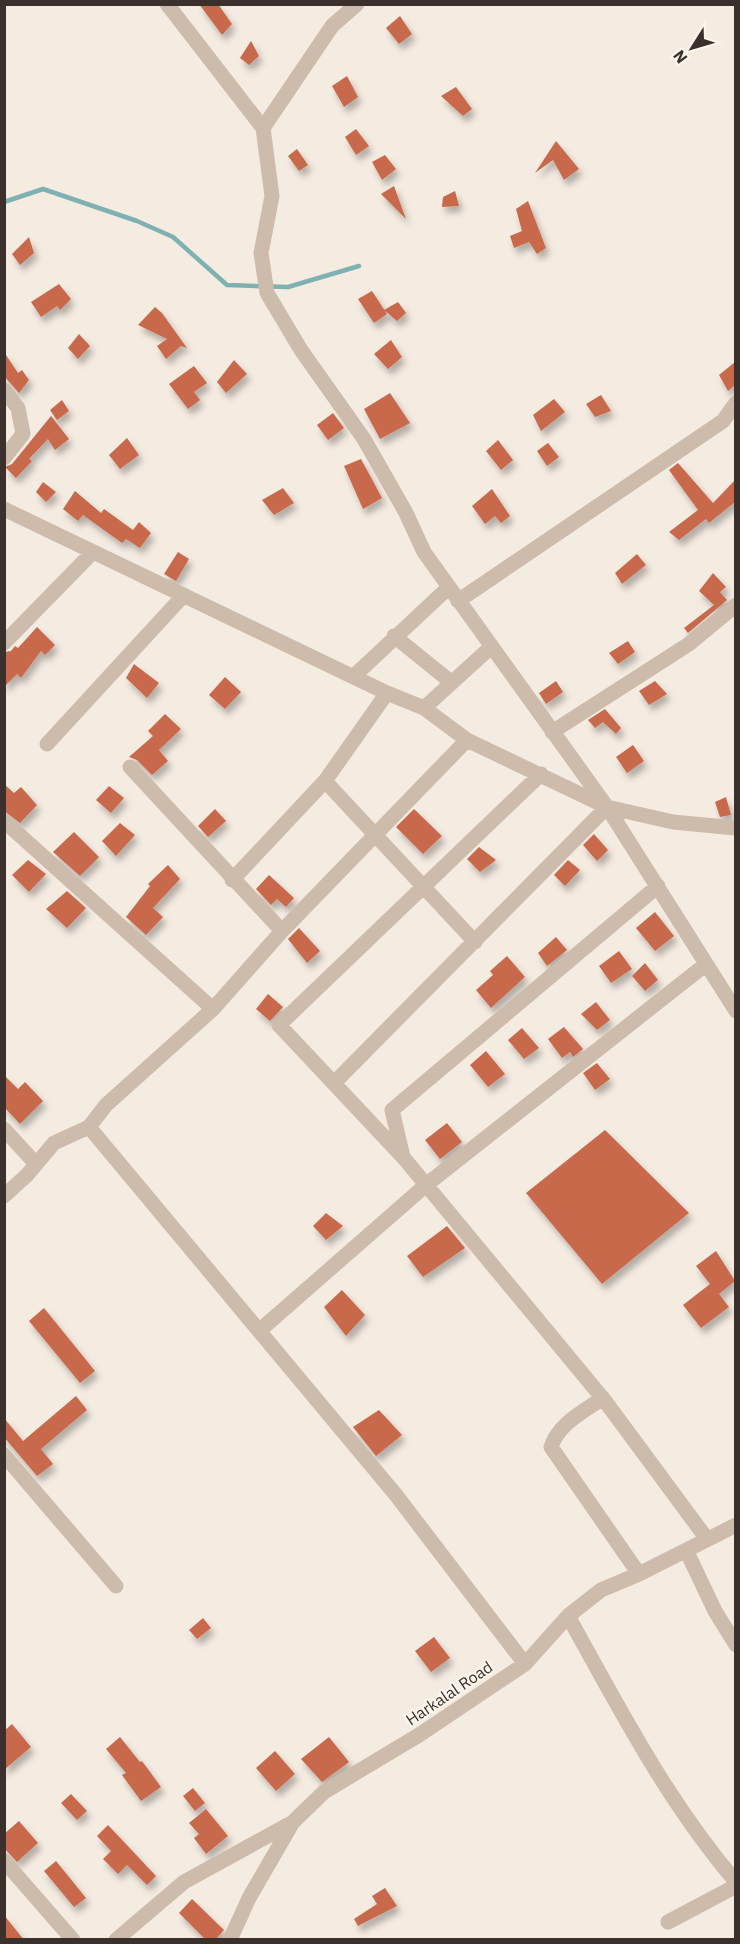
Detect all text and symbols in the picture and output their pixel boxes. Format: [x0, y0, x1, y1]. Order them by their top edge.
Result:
north arrow [662, 18, 722, 78]
text: N [669, 46, 691, 68]
street label: Harkalal Road [402, 1657, 496, 1729]

